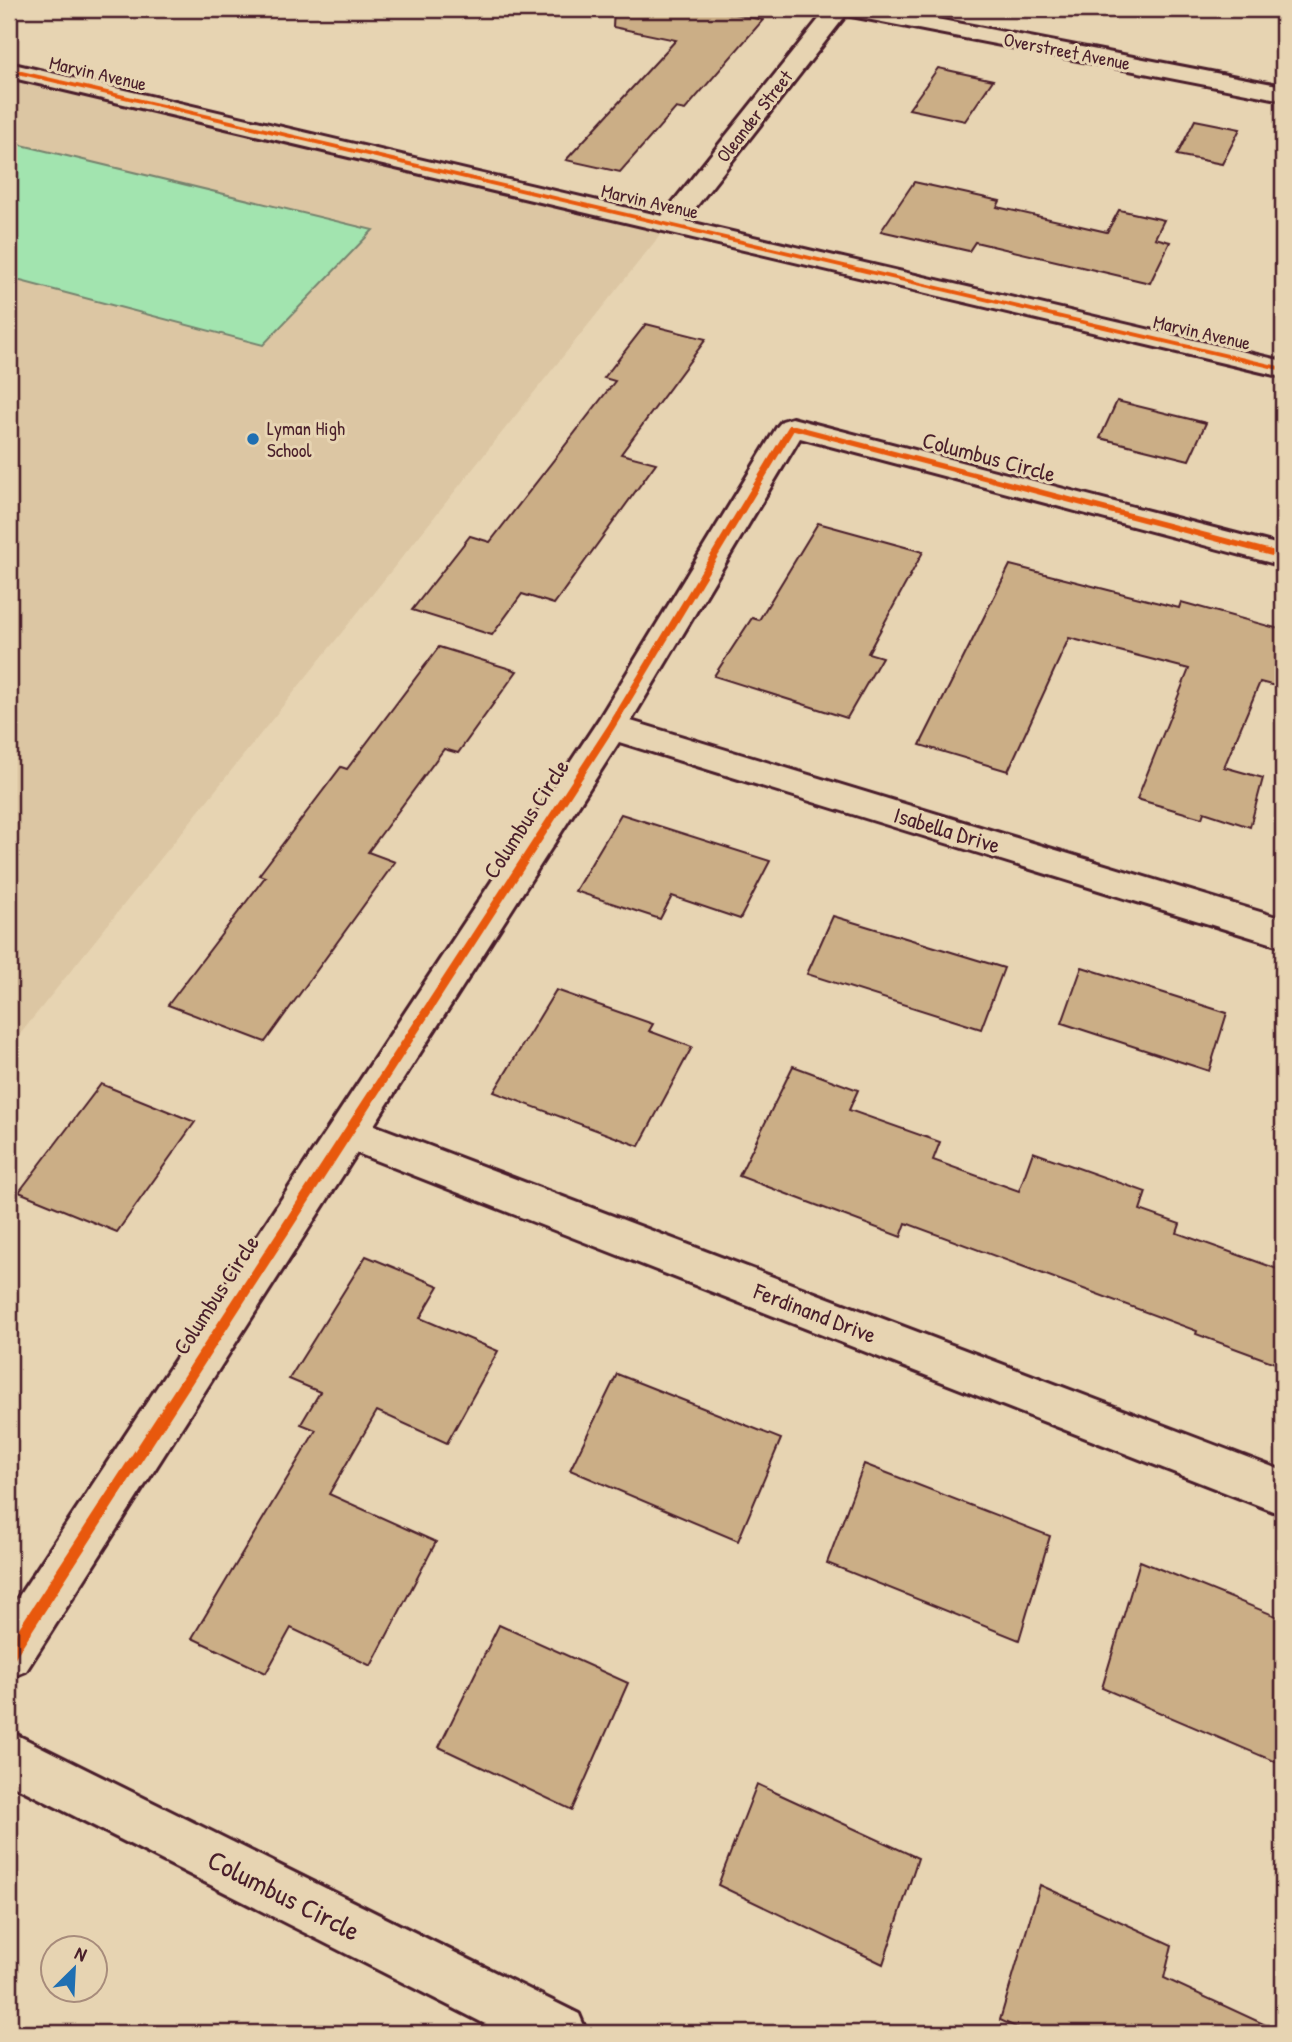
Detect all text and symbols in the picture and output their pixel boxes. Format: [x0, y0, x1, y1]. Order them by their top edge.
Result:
street label: Overstreet Avenue [1001, 26, 1133, 76]
street label: Marvin Avenue [47, 49, 150, 97]
street label: Oleander Street [710, 64, 798, 167]
street label: Marvin Avenue [599, 177, 702, 225]
street label: Marvin Avenue [1151, 308, 1254, 356]
place label: Lyman High School [267, 415, 345, 463]
street label: Columbus Circle [919, 424, 1059, 489]
marker: Lyman High School [245, 431, 261, 447]
street label: Columbus Circle [475, 753, 576, 884]
street label: Isabella Drive [890, 799, 1004, 860]
street label: Columbus Circle [165, 1229, 266, 1360]
street label: Ferdinand Drive [749, 1275, 881, 1350]
street label: Columbus Circle [201, 1840, 367, 1950]
north arrow [38, 1934, 108, 2004]
text: N [71, 1940, 91, 1967]

